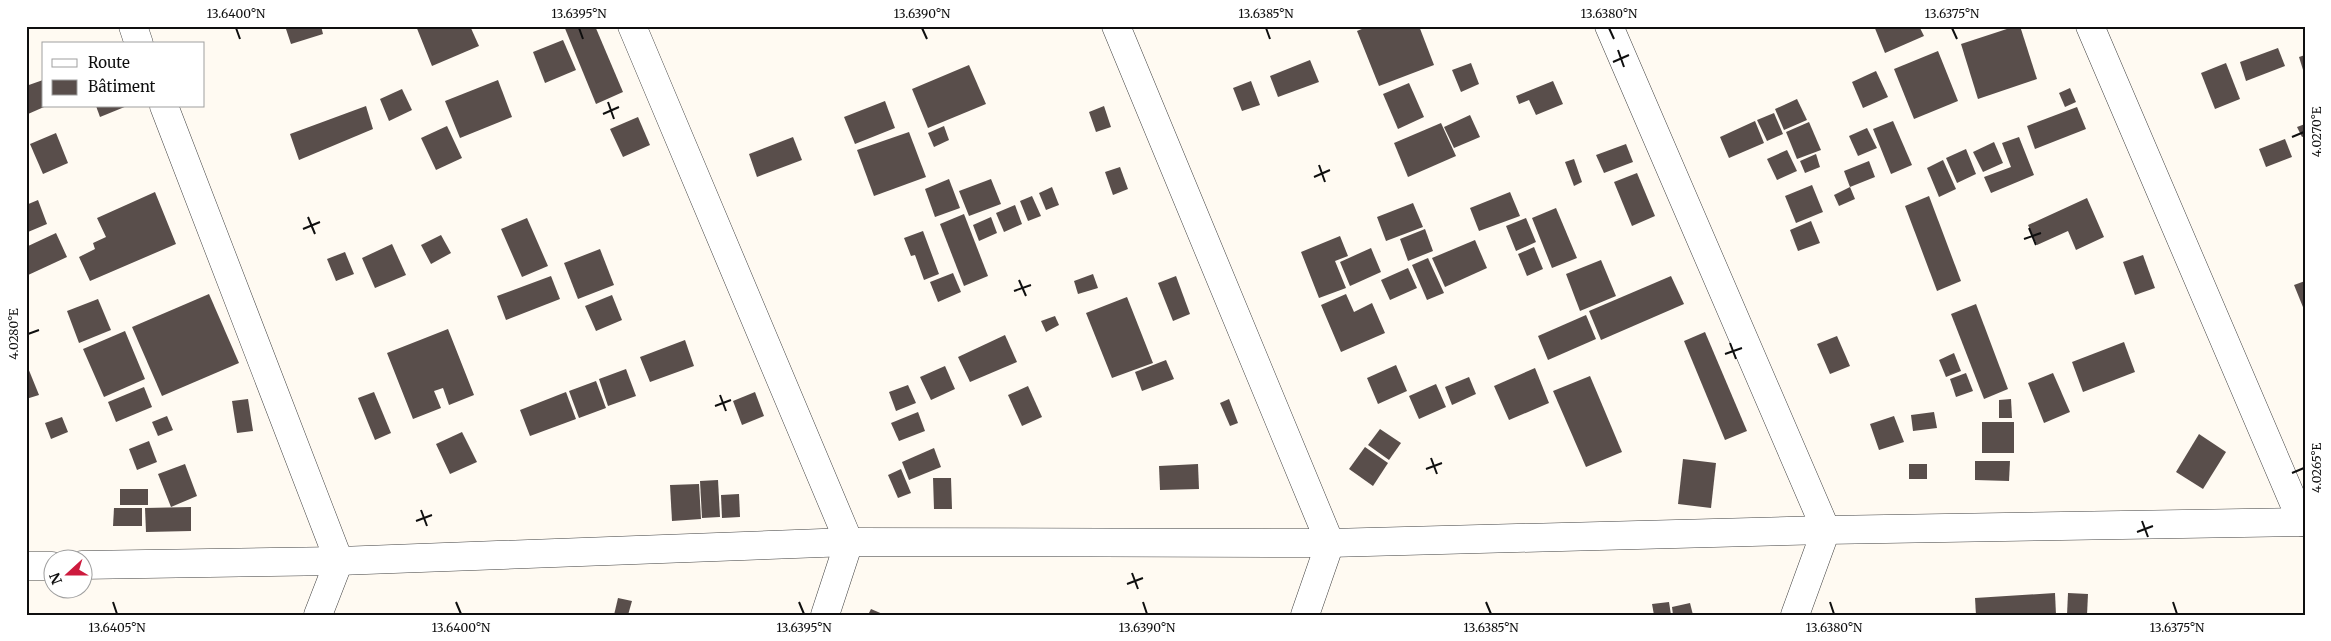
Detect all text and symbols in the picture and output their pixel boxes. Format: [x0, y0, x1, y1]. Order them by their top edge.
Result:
text: 13.6400°N [207, 6, 266, 21]
text: 13.6395°N [551, 6, 607, 21]
text: 13.6390°N [894, 6, 951, 21]
text: 13.6385°N [1238, 6, 1294, 21]
text: 13.6380°N [1581, 6, 1638, 21]
text: 13.6375°N [1925, 6, 1980, 21]
legend [42, 42, 205, 108]
text: Route [88, 53, 130, 72]
text: Bâtiment [88, 77, 156, 96]
text: 4.0270°E [2309, 106, 2324, 157]
text: 4.0280°E [6, 308, 21, 360]
text: 4.0265°E [2309, 443, 2324, 493]
north arrow [42, 548, 92, 598]
text: N [45, 570, 66, 587]
text: 13.6405°N [88, 620, 146, 635]
text: 13.6400°N [432, 620, 491, 635]
text: 13.6395°N [776, 620, 832, 635]
text: 13.6390°N [1119, 620, 1176, 635]
text: 13.6385°N [1463, 620, 1519, 635]
text: 13.6380°N [1806, 620, 1863, 635]
text: 13.6375°N [2150, 620, 2205, 635]

